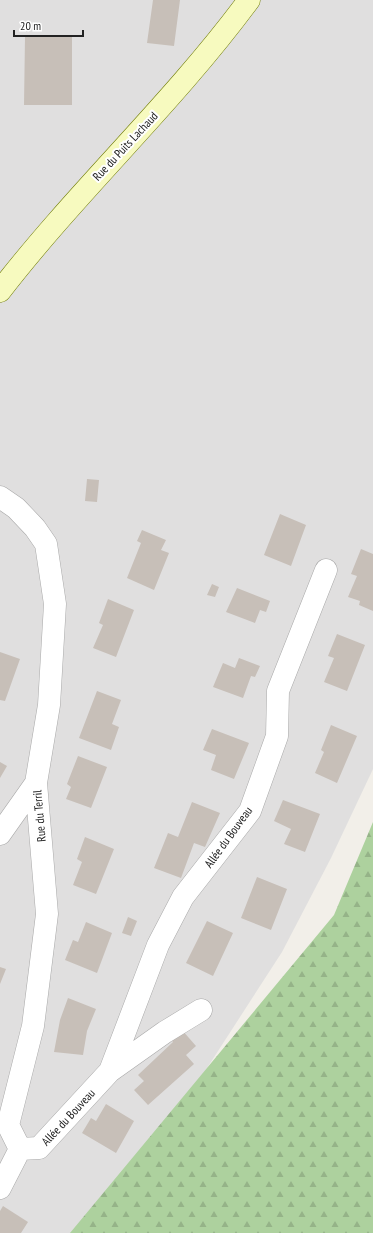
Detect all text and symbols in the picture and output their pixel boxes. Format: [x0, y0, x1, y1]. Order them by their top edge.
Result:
scale bar [14, 12, 83, 38]
text: 20 m [20, 18, 41, 33]
street label: Rue du Puits Lachaud [89, 108, 161, 184]
street label: Rue du Terril [29, 789, 49, 843]
street label: Allée du Bouveau [201, 803, 255, 871]
street label: Allée du Bouveau [38, 1085, 98, 1149]

